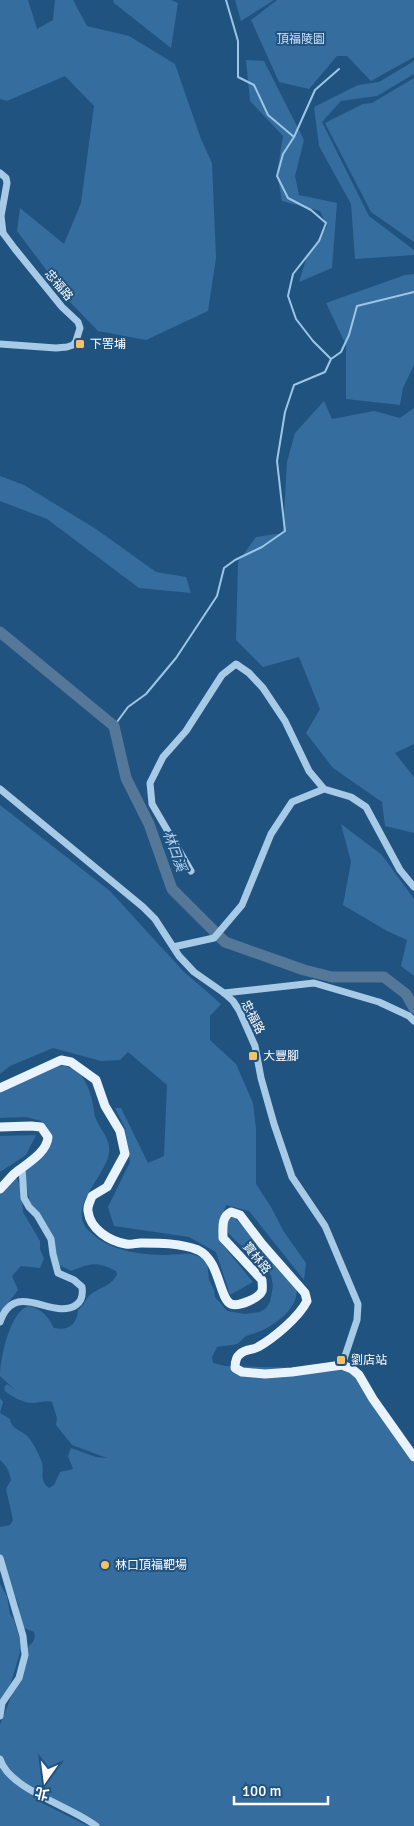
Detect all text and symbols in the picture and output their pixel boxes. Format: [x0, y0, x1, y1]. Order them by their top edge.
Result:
park label: 頂福陵園 [277, 32, 325, 47]
street label: 忠福路 [41, 267, 76, 304]
place label: 下罟埔 [90, 337, 126, 352]
marker: 下罟埔 [74, 338, 86, 350]
water label: 林口溪 [159, 829, 190, 876]
street label: 忠福路 [238, 998, 267, 1037]
place label: 大豐腳 [263, 1049, 299, 1064]
marker: 大豐腳 [247, 1050, 259, 1062]
street label: 寶林路 [239, 1240, 274, 1277]
place label: 劉店站 [351, 1353, 387, 1368]
marker: 劉店站 [335, 1354, 347, 1366]
place label: 林口頂福靶場 [115, 1558, 187, 1573]
marker: 林口頂福靶場 [99, 1559, 111, 1571]
north arrow [20, 1756, 70, 1806]
scale bar [234, 1774, 328, 1806]
text: 100 m [242, 1782, 282, 1800]
text: 北 [33, 1783, 51, 1803]

